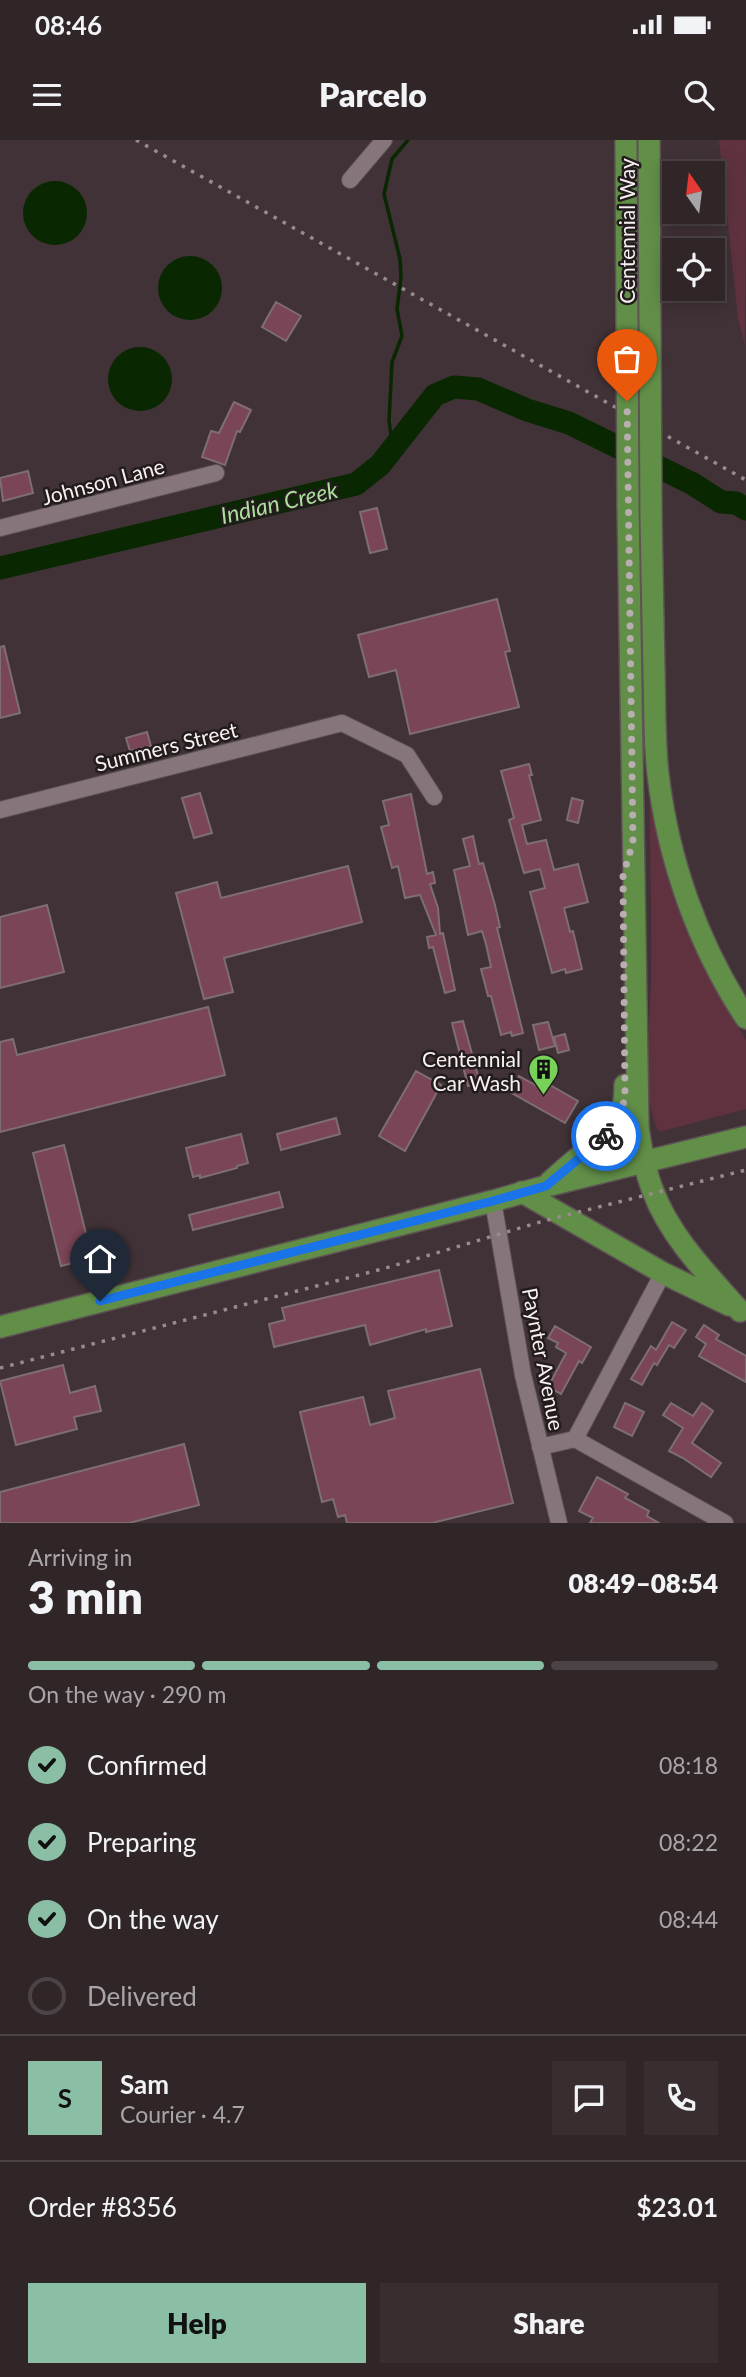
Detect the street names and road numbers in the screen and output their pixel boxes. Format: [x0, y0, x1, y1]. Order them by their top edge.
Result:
street label: Centennial Way [614, 158, 639, 304]
street label: Johnson Lane [39, 453, 167, 509]
street label: Summers Street [92, 716, 240, 776]
street label: Paynter Avenue [518, 1286, 570, 1432]

